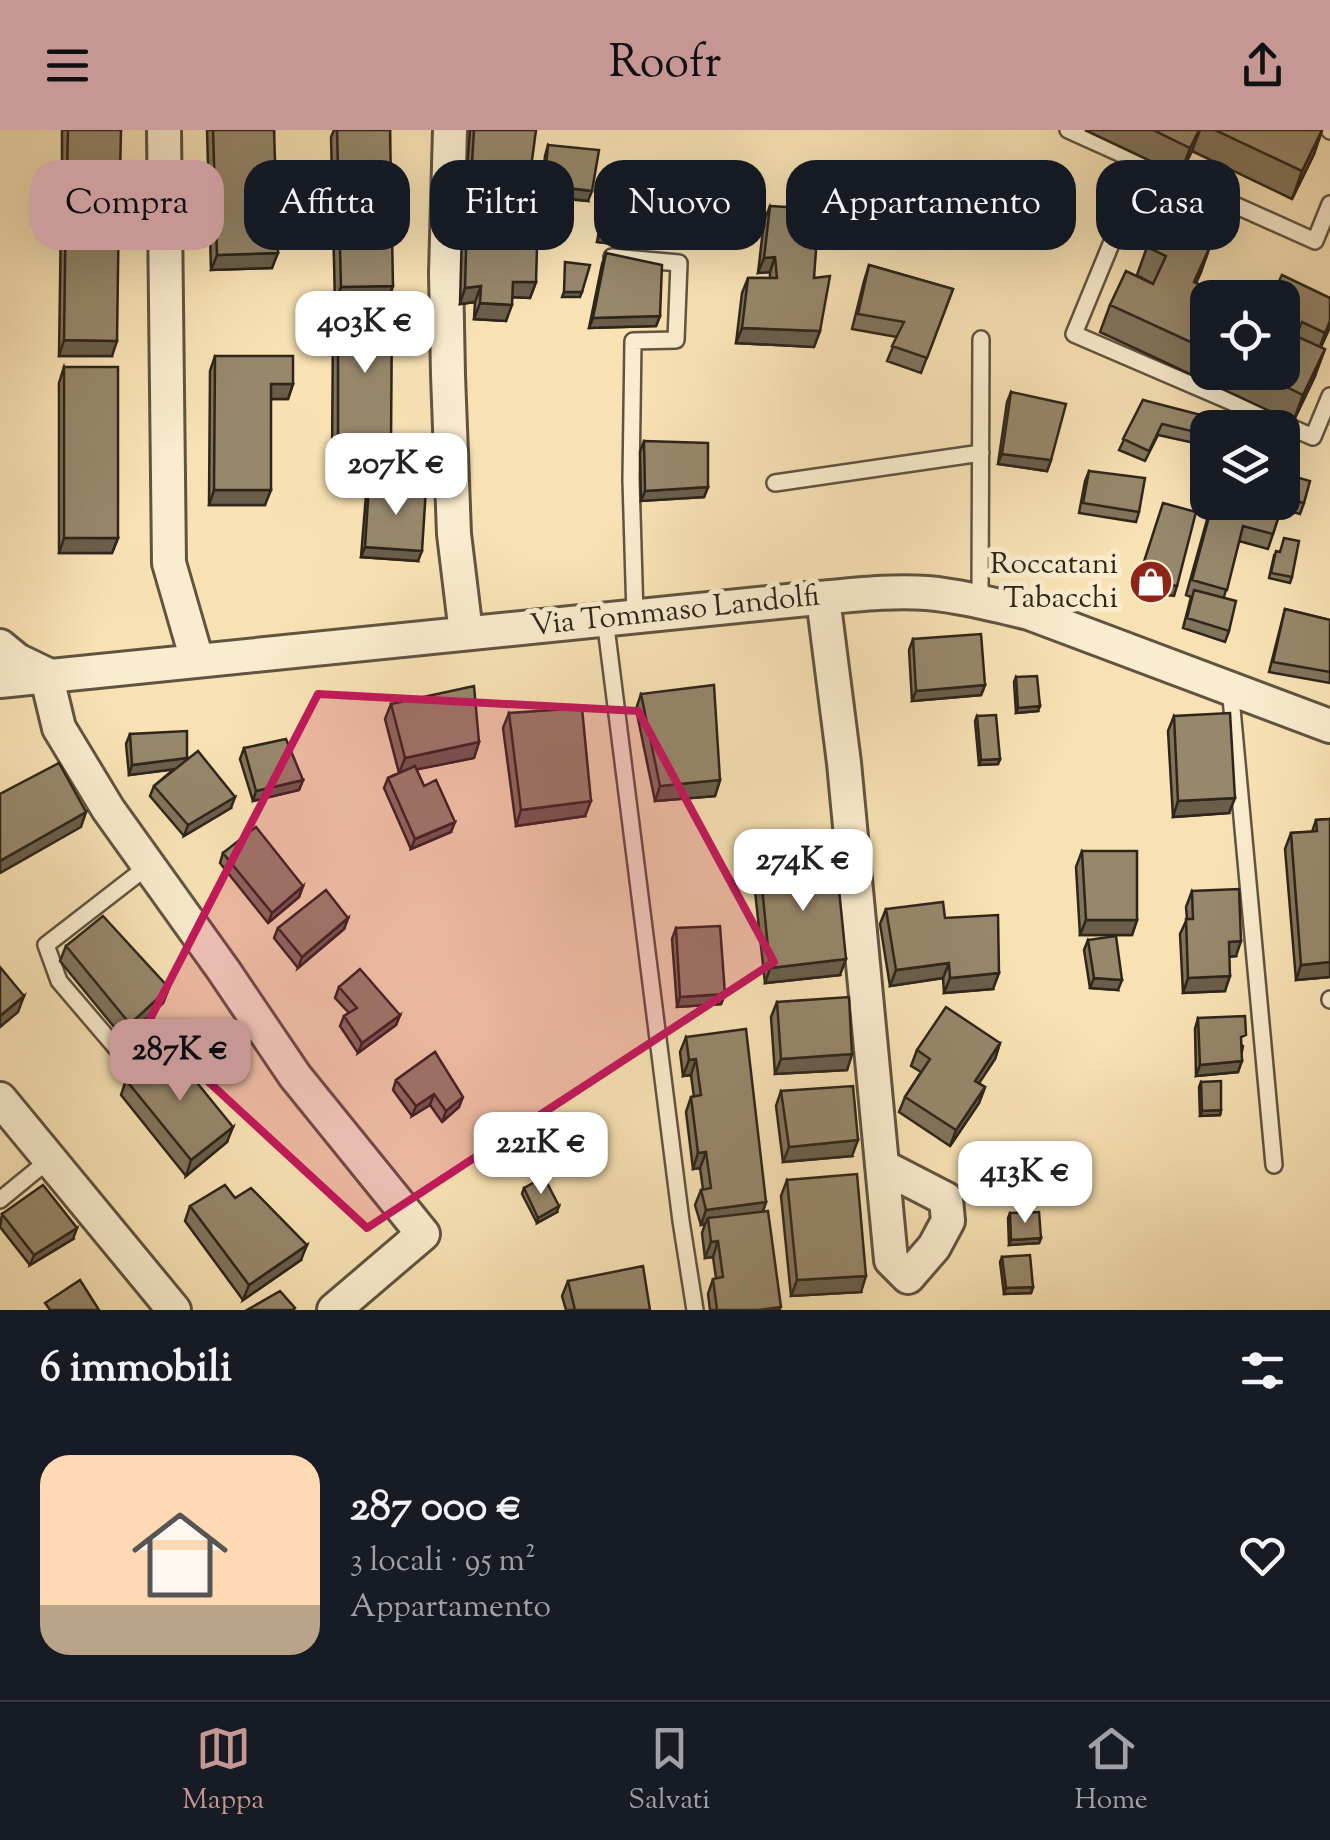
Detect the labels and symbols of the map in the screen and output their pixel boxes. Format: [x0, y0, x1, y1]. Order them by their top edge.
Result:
pin: 403K € [284, 291, 446, 376]
pin: 207K € [315, 433, 477, 518]
place label: Roccatani Tabacchi [990, 544, 1118, 621]
shop icon: Roccatani Tabacchi [1128, 559, 1174, 605]
street label: Via Tommaso Landolfi [528, 575, 822, 649]
pin: 274K € [722, 829, 884, 914]
pin: 287K € [99, 1019, 261, 1104]
pin: 221K € [460, 1112, 622, 1197]
pin: 413K € [944, 1141, 1106, 1226]

